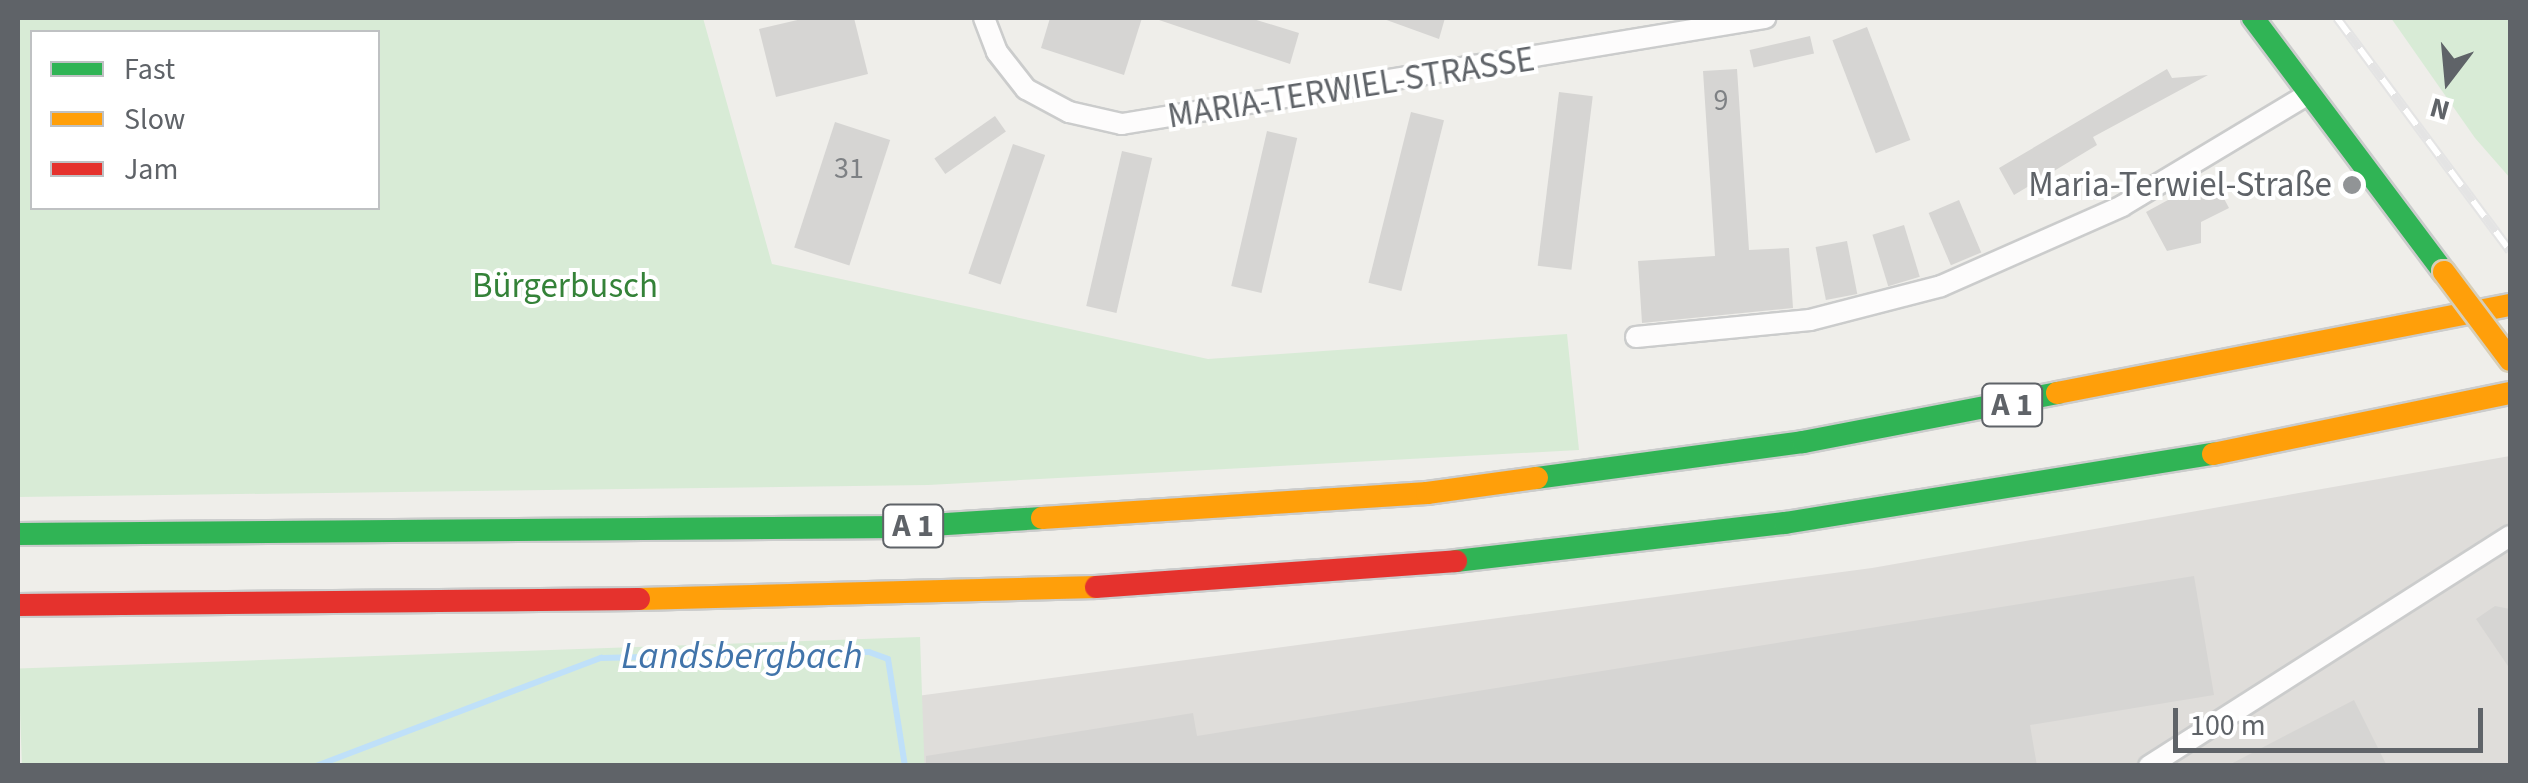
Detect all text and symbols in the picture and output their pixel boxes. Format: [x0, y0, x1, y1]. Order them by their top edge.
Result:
legend [30, 30, 380, 210]
north arrow [2398, 30, 2498, 130]
street label: MARIA-TERWIEL-STRASSE [1165, 38, 1537, 138]
text: Fast [124, 48, 175, 91]
house number: 9 [1714, 83, 1728, 119]
text: N [2425, 87, 2454, 131]
text: Slow [124, 98, 185, 141]
text: Jam [124, 148, 178, 191]
house number: 31 [834, 151, 864, 187]
place label: Maria-Terwiel-Straße [2028, 164, 2332, 206]
marker: Maria-Terwiel-Straße [2341, 174, 2363, 196]
park label: Bürgerbusch [472, 265, 658, 307]
road number: A 1 [1980, 378, 2044, 432]
road number: A 1 [880, 499, 946, 553]
water label: Landsbergbach [621, 634, 863, 680]
scale bar [2178, 688, 2488, 750]
text: 100 m [2190, 704, 2266, 747]

